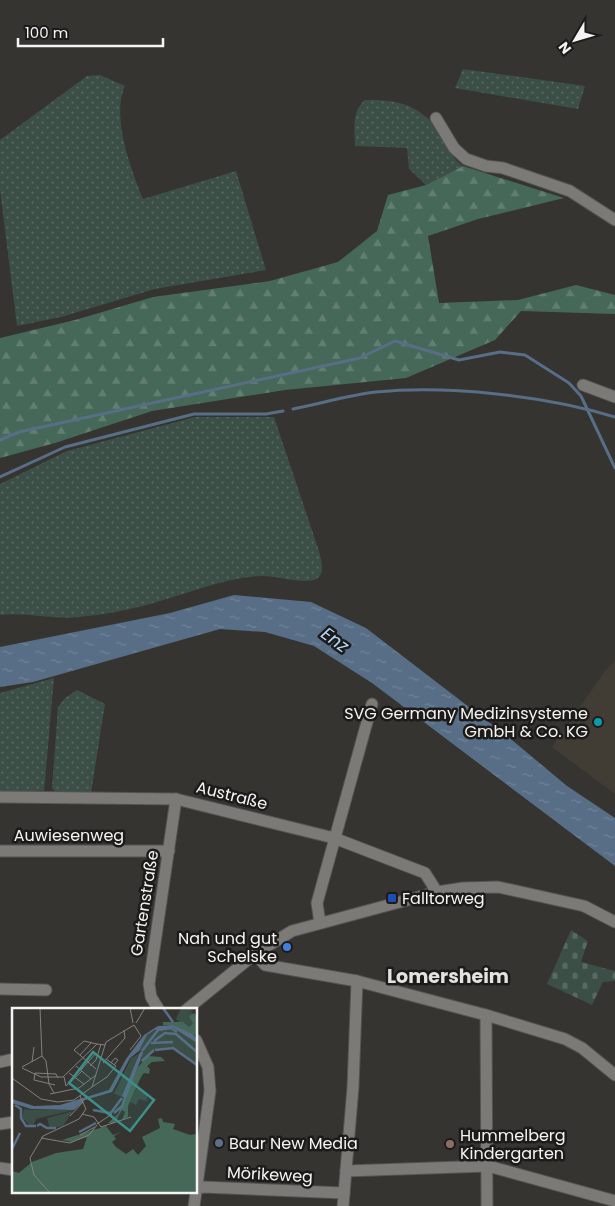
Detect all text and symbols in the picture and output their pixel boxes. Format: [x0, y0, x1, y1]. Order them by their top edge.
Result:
scale bar [18, 15, 162, 47]
north arrow [550, 15, 600, 65]
text: 100 m [25, 22, 68, 43]
text: N [554, 38, 576, 58]
water label: Enz [316, 621, 355, 659]
place label: SVG Germany Medizinsysteme GmbH & Co. KG [344, 702, 588, 743]
marker: SVG Germany Medizinsysteme GmbH & Co. KG [592, 716, 604, 728]
street label: Austraße [194, 776, 270, 815]
street label: Auwiesenweg [14, 824, 124, 847]
street label: Gartenstraße [125, 848, 164, 958]
place label: Falltorweg [402, 887, 485, 910]
marker: Falltorweg [386, 892, 398, 904]
place label: Nah und gut Schelske [178, 927, 277, 968]
marker: Nah und gut Schelske [281, 941, 293, 953]
district label: Lomersheim [387, 963, 509, 990]
inset map [12, 1008, 198, 1194]
place label: Hummelberg Kindergarten [460, 1124, 566, 1165]
place label: Baur New Media [229, 1132, 358, 1155]
marker: Baur New Media [213, 1137, 225, 1149]
marker: Hummelberg Kindergarten [444, 1138, 456, 1150]
street label: Mörikeweg [226, 1161, 313, 1188]

